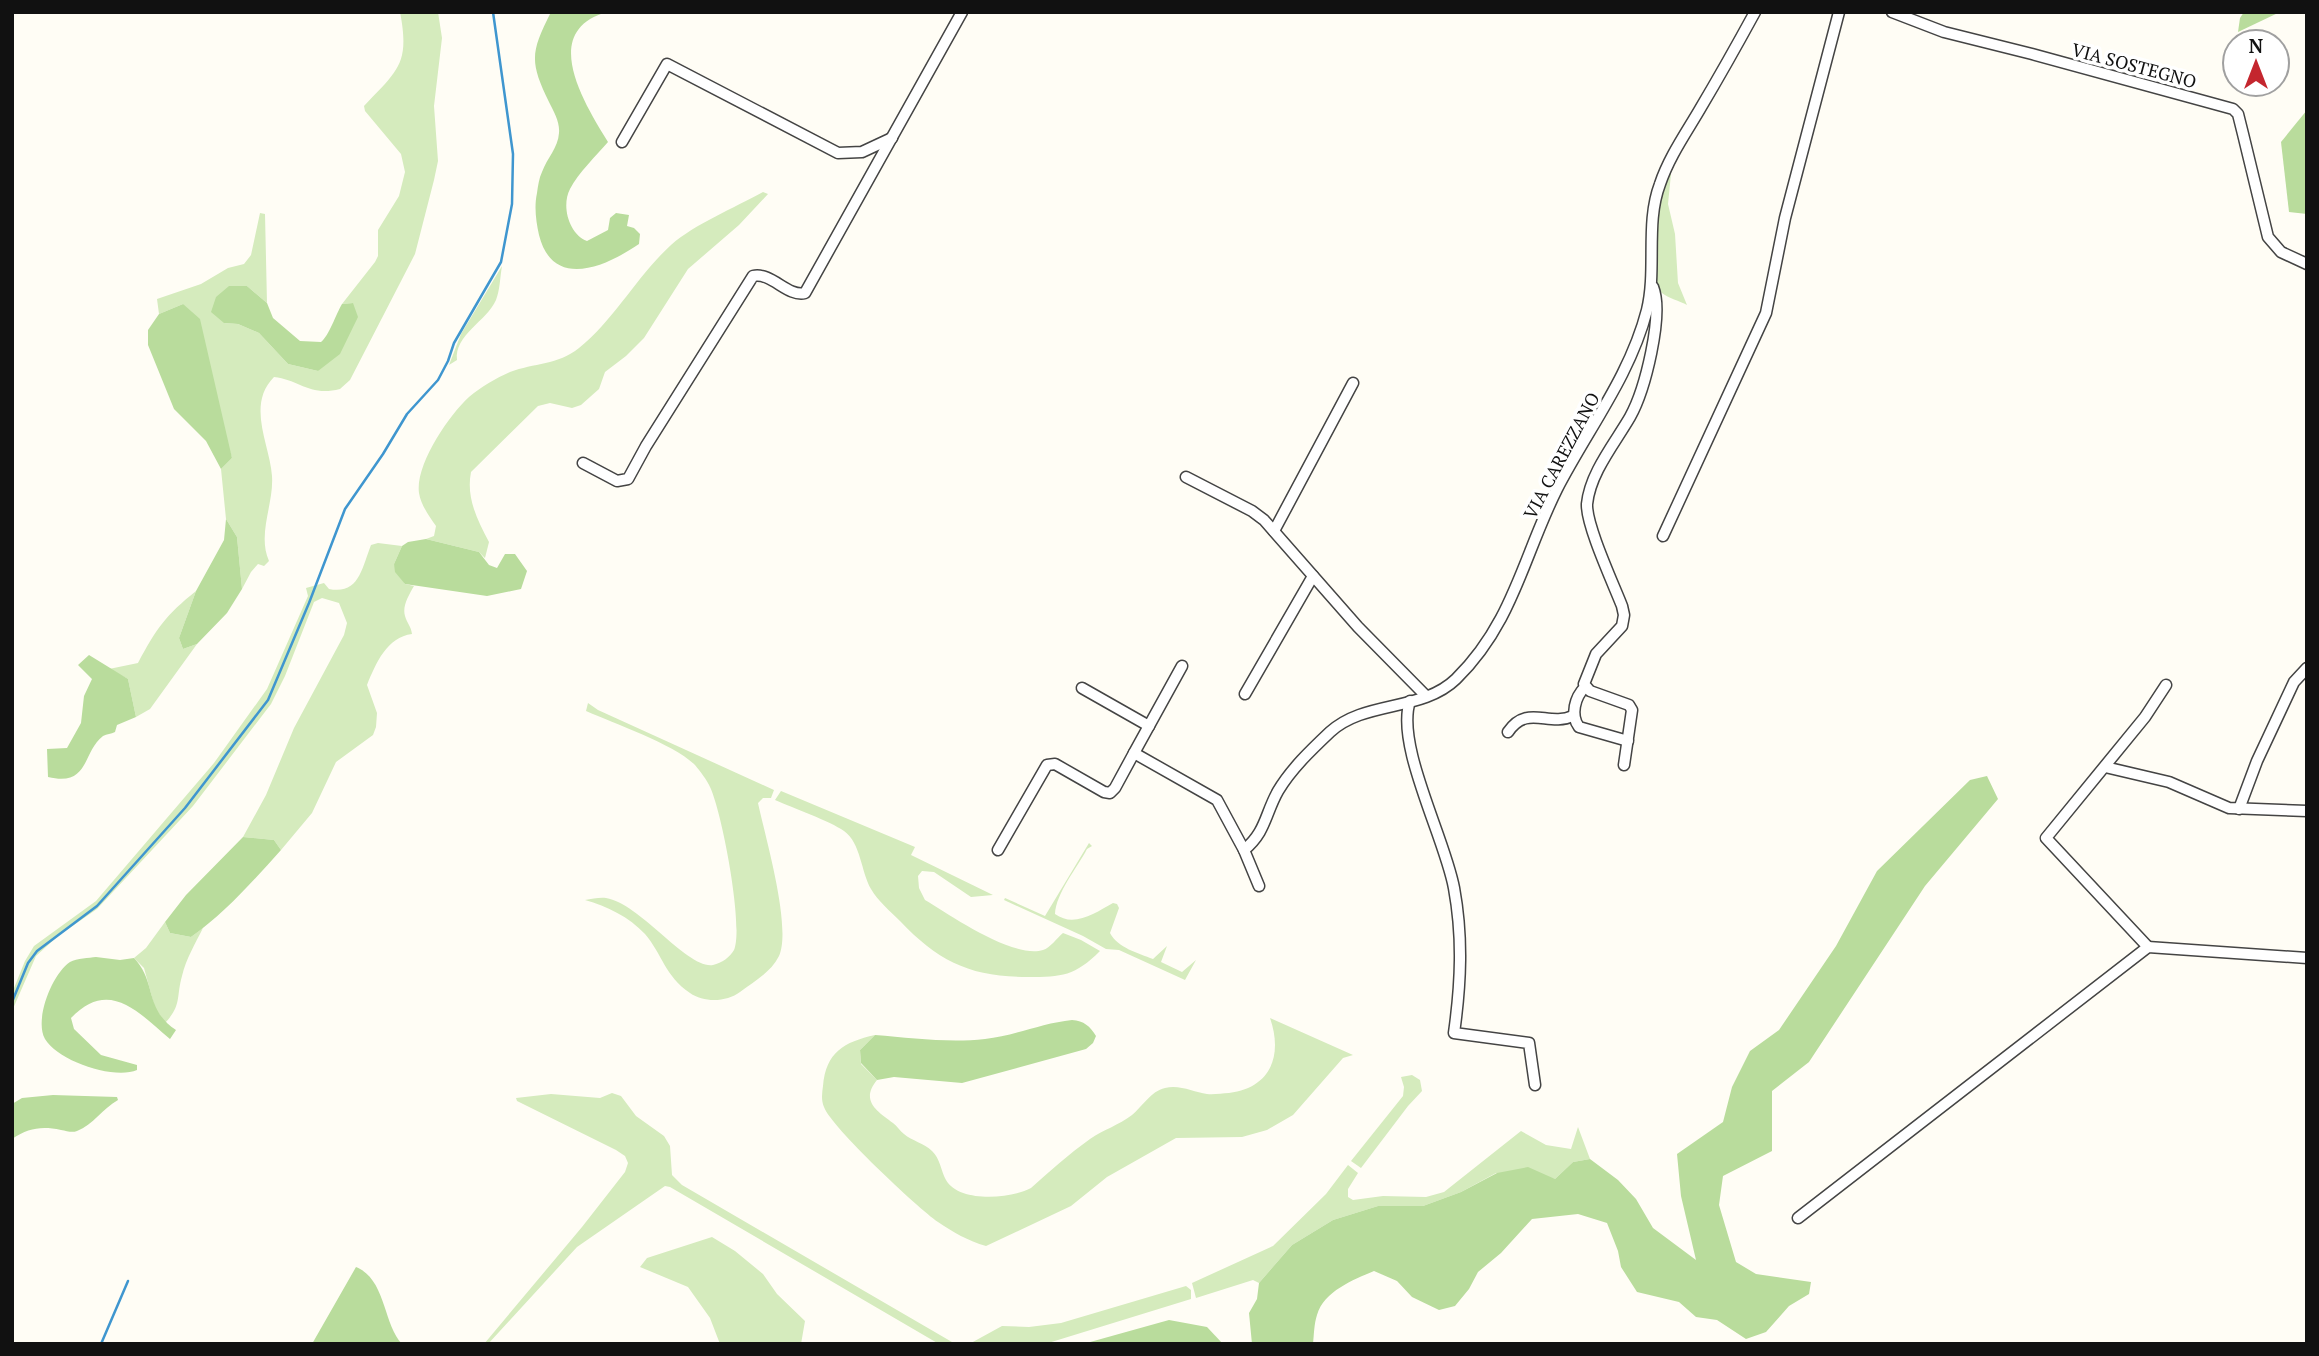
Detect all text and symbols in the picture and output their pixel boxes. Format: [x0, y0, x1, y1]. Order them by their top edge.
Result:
north arrow [2221, 28, 2291, 98]
text: N [2249, 33, 2264, 58]
street label: VIA SOSTEGNO [2069, 37, 2199, 93]
street label: VIA CAREZZANO [1518, 388, 1605, 523]

